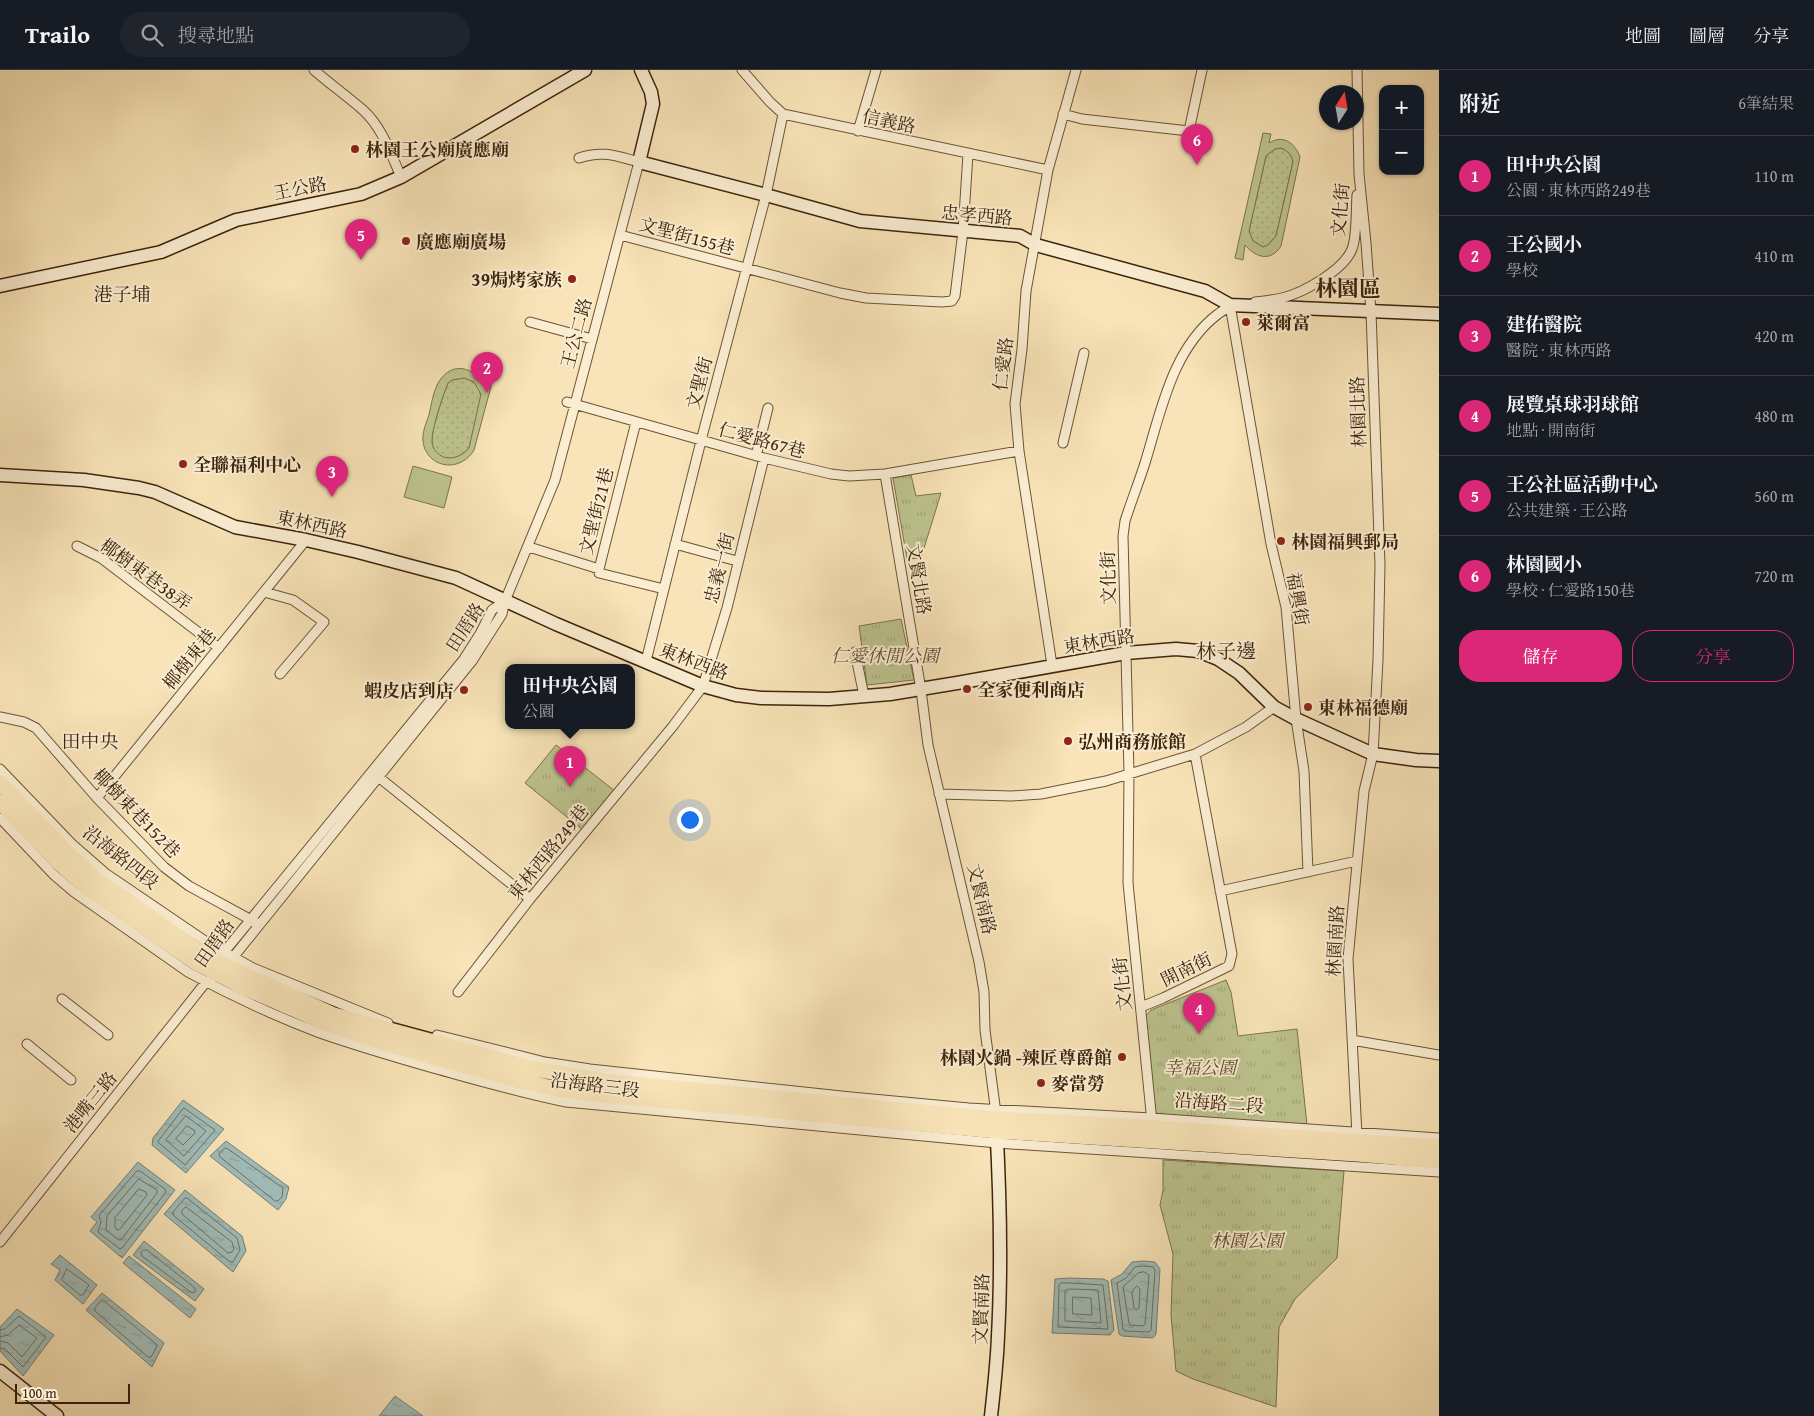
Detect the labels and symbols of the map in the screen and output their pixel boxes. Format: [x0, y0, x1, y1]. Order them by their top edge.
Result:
north arrow [1319, 85, 1364, 130]
street label: 信義路 [860, 102, 918, 140]
pin: 6 [1181, 124, 1213, 165]
place label: 林園王公廟廣應廟 [365, 136, 509, 163]
marker: 林園王公廟廣應廟 [349, 143, 361, 155]
street label: 王公路 [271, 170, 329, 206]
street label: 文化街 [1324, 182, 1356, 238]
street label: 忠孝西路 [940, 198, 1014, 232]
street label: 文聖街155巷 [636, 210, 738, 262]
pin: 5 [345, 219, 377, 260]
place label: 廣應廟廣場 [416, 228, 506, 255]
marker: 廣應廟廣場 [400, 235, 412, 247]
place label: 39焗烤家族 [471, 266, 562, 293]
district label: 林園區 [1315, 272, 1381, 304]
marker: 39焗烤家族 [566, 273, 578, 285]
district label: 港子埔 [93, 280, 151, 308]
street label: 王公二路 [554, 295, 598, 371]
place label: 萊爾富 [1256, 309, 1310, 336]
marker: 萊爾富 [1240, 316, 1252, 328]
street label: 仁愛路 [986, 336, 1020, 392]
pin: 2 [471, 352, 503, 393]
street label: 文聖街 [679, 353, 719, 413]
street label: 林園北路 [1343, 376, 1373, 448]
street label: 仁愛路67巷 [715, 415, 809, 465]
place label: 全聯福利中心 [193, 451, 301, 478]
pin: 3 [316, 456, 348, 497]
marker: 全聯福利中心 [177, 458, 189, 470]
street label: 文聖街21巷 [572, 464, 620, 558]
street label: 東林西路 [274, 503, 350, 545]
place label: 林園福興郵局 [1291, 528, 1399, 555]
street label: 忠義一街 [697, 530, 741, 606]
street label: 椰樹東巷38弄 [95, 532, 197, 616]
marker: 林園福興郵局 [1275, 535, 1287, 547]
street label: 文賢北路 [900, 541, 938, 617]
street label: 文化街 [1094, 551, 1122, 605]
street label: 福興街 [1280, 570, 1316, 628]
street label: 田厝路 [439, 597, 491, 657]
street label: 東林西路 [1061, 622, 1137, 660]
street label: 椰樹東巷 [156, 623, 222, 695]
street label: 東林西路 [656, 635, 732, 687]
district label: 林子邊 [1196, 636, 1256, 665]
park label: 仁愛休閒公園 [831, 642, 942, 669]
place label: 全家便利商店 [977, 676, 1085, 703]
place label: 蝦皮店到店 [364, 677, 454, 704]
marker: 全家便利商店 [961, 683, 973, 695]
marker: 蝦皮店到店 [458, 684, 470, 696]
place label: 東林福德廟 [1318, 694, 1408, 721]
marker: 東林福德廟 [1302, 701, 1314, 713]
district label: 田中央 [61, 727, 119, 755]
place label: 弘州商務旅館 [1078, 728, 1186, 755]
marker: 弘州商務旅館 [1062, 735, 1074, 747]
pin: 1 [554, 746, 586, 787]
street label: 椰樹東巷152巷 [87, 762, 187, 864]
street label: 東林西路249巷 [501, 798, 595, 906]
your location [677, 807, 703, 833]
street label: 沿海路四段 [77, 819, 165, 895]
street label: 文賢南路 [961, 861, 1003, 937]
street label: 林園南路 [1320, 904, 1350, 978]
street label: 田厝路 [187, 913, 241, 973]
street label: 開南街 [1156, 945, 1216, 993]
street label: 文化街 [1106, 956, 1138, 1012]
pin: 4 [1183, 993, 1215, 1034]
place label: 林園火鍋 -辣匠尊爵館 [940, 1044, 1112, 1071]
marker: 林園火鍋 -辣匠尊爵館 [1116, 1051, 1128, 1063]
park label: 幸福公園 [1164, 1054, 1239, 1081]
street label: 港嘴三路 [57, 1066, 123, 1138]
street label: 沿海路三段 [549, 1066, 641, 1104]
place label: 麥當勞 [1051, 1070, 1105, 1097]
marker: 麥當勞 [1035, 1077, 1047, 1089]
street label: 沿海路二段 [1173, 1086, 1265, 1120]
park label: 林園公園 [1211, 1227, 1286, 1254]
street label: 文賢南路 [966, 1273, 996, 1345]
scale bar [15, 1381, 130, 1404]

